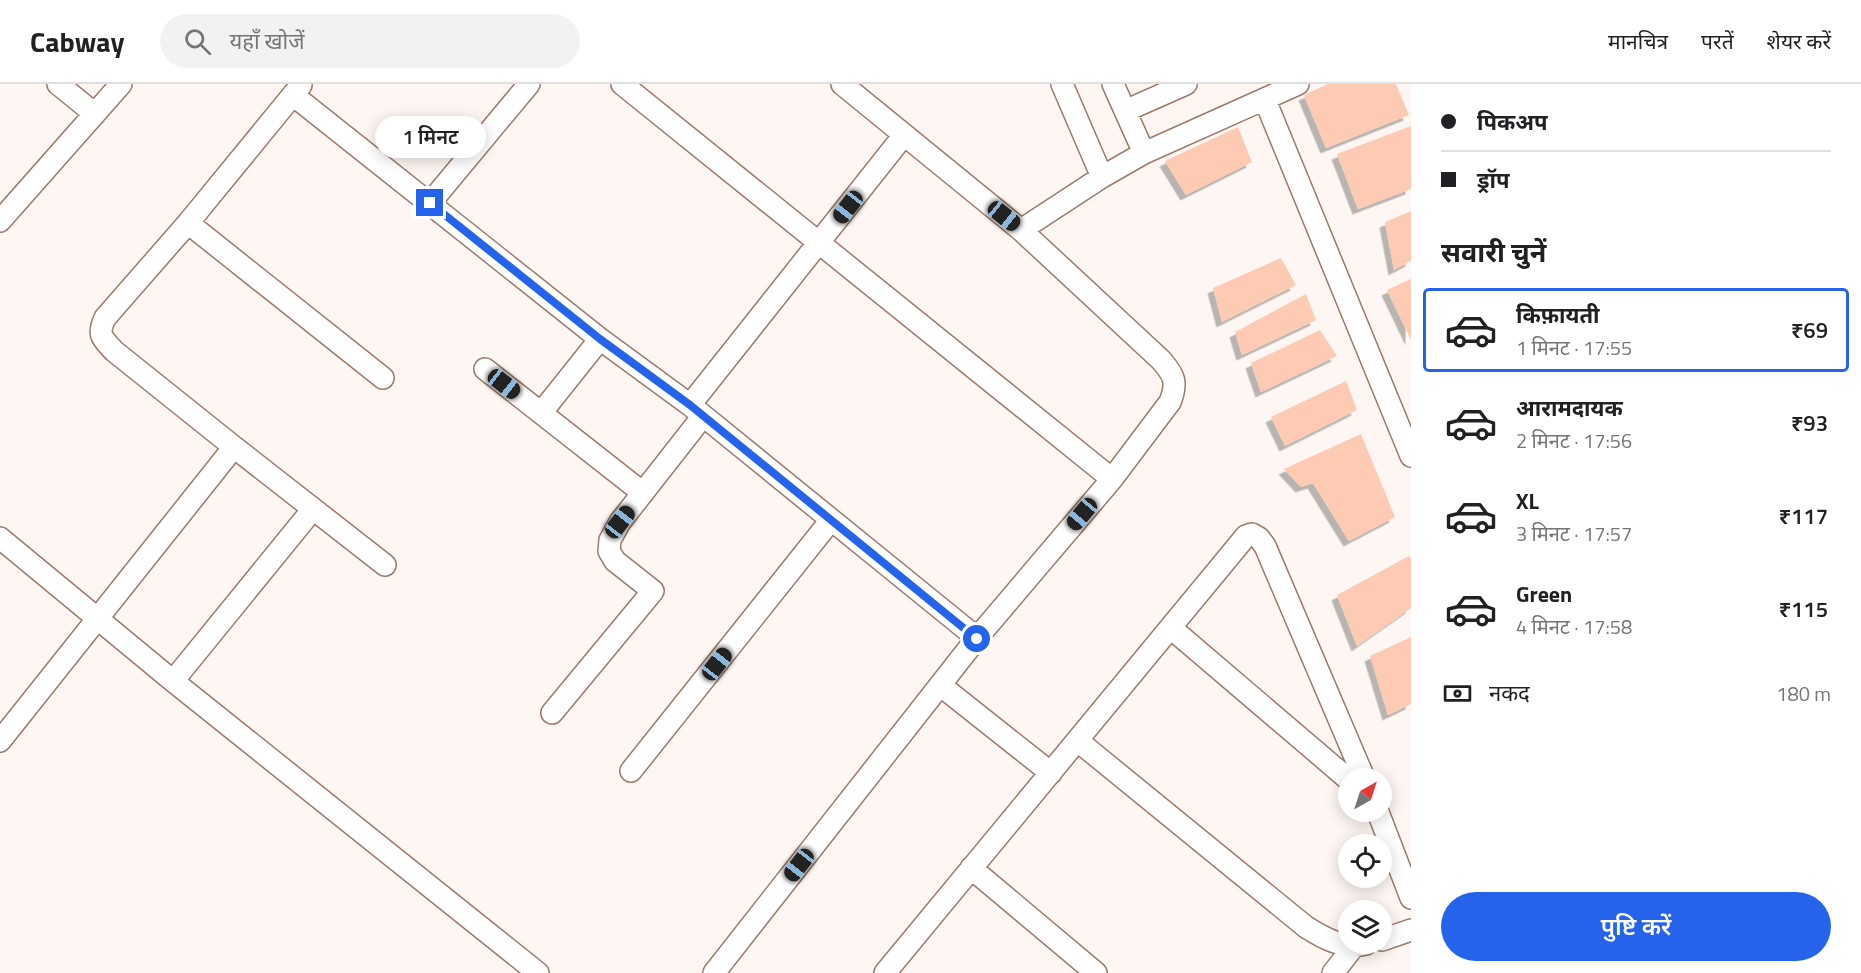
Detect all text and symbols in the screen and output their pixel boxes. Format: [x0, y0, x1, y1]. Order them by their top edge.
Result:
search box [160, 14, 580, 68]
text: Cabway [30, 20, 124, 63]
text: यहाँ खोजें [229, 24, 304, 58]
icon: search [181, 25, 214, 58]
text: मानचित्र [1608, 25, 1668, 57]
text: परतें [1701, 25, 1734, 57]
text: शेयर करें [1767, 25, 1831, 57]
text: पिकअप [1477, 105, 1548, 139]
callout: 1 मिनट [374, 116, 486, 158]
text: 1 मिनट [402, 121, 459, 152]
text: ड्रॉप [1477, 163, 1510, 197]
car [830, 187, 866, 227]
route end [416, 189, 443, 216]
car [984, 198, 1024, 234]
text: सवारी चुनें [1441, 231, 1546, 272]
text: किफ़ायती [1516, 298, 1600, 332]
icon: car [1444, 303, 1498, 357]
text: ₹69 [1791, 313, 1828, 347]
text: 1 मिनट · 17:55 [1516, 332, 1632, 363]
car [484, 366, 524, 402]
text: आरामदायक [1516, 391, 1623, 425]
icon: car [1444, 396, 1498, 450]
text: ₹93 [1791, 406, 1828, 440]
text: 2 मिनट · 17:56 [1516, 425, 1632, 456]
text: XL [1516, 484, 1539, 518]
icon: car [1444, 489, 1498, 543]
car [1064, 494, 1100, 534]
text: ₹117 [1779, 499, 1828, 533]
car [602, 502, 638, 542]
text: 3 मिनट · 17:57 [1516, 518, 1632, 549]
text: Green [1516, 577, 1572, 611]
icon: car [1444, 582, 1498, 636]
text: ₹115 [1779, 592, 1828, 626]
text: 4 मिनट · 17:58 [1516, 611, 1632, 642]
route start [963, 625, 990, 652]
car [699, 644, 735, 684]
text: नकद [1489, 676, 1530, 710]
icon: cash [1441, 677, 1474, 710]
text: 180 m [1776, 678, 1831, 709]
north arrow [1338, 768, 1392, 822]
map controls [1338, 768, 1392, 954]
button: locate [1338, 834, 1392, 888]
car [781, 845, 817, 885]
button: पुष्टि करें [1441, 892, 1831, 961]
button: layers [1338, 900, 1392, 954]

